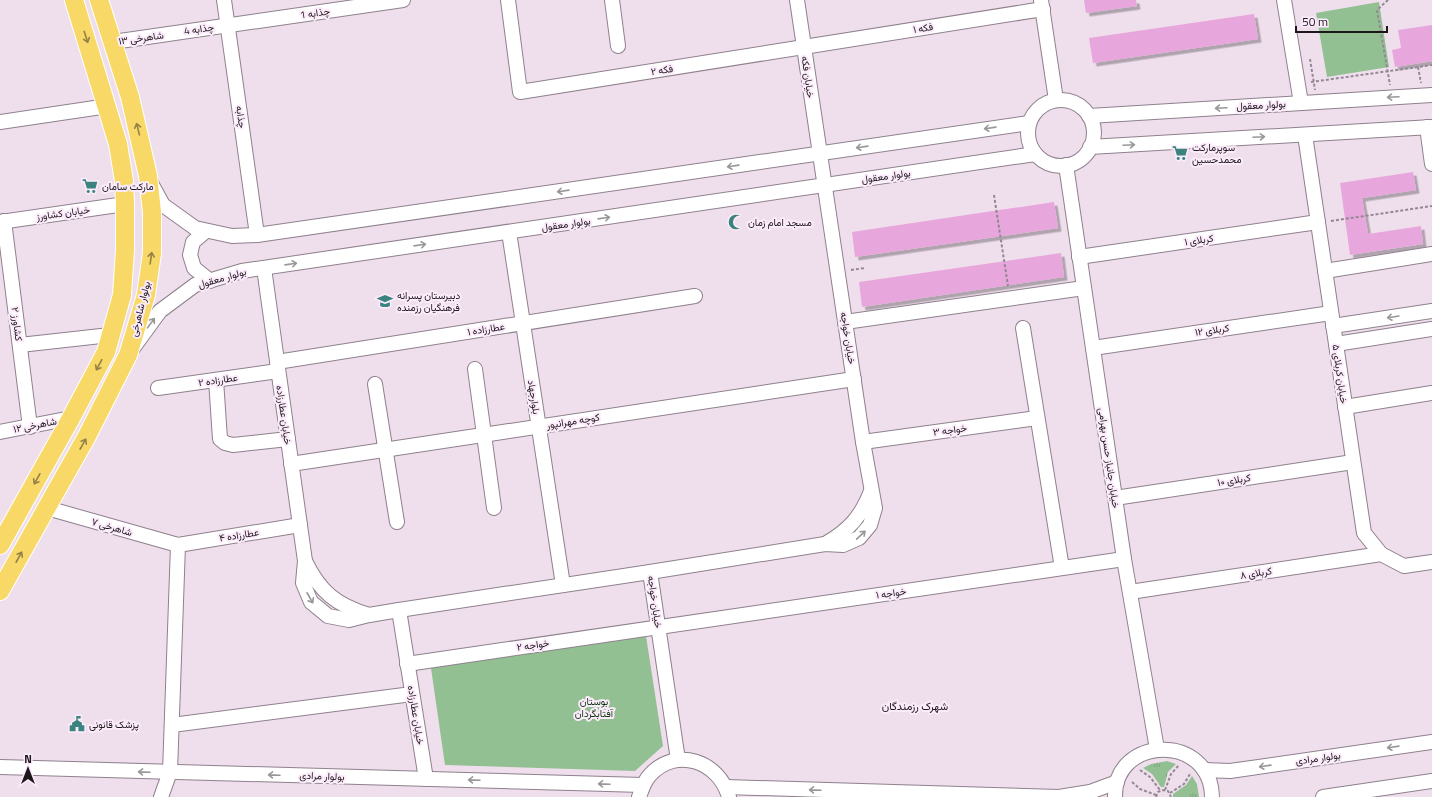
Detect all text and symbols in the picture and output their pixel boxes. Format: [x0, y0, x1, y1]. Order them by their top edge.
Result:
street label: چذابه 1 [299, 3, 331, 23]
scale bar [1296, 8, 1387, 34]
text: 50 m [1302, 12, 1328, 31]
street label: چذابه 4 [183, 19, 215, 39]
street label: فکه ۱ [912, 19, 934, 37]
street label: شاهرخی ۱۳ [117, 27, 165, 49]
one-way arrow [83, 31, 90, 44]
street label: خیابان فکه [798, 55, 818, 99]
street label: فکه ۲ [650, 61, 675, 79]
one-way arrow [1387, 94, 1400, 101]
street label: بولوار معقول [1236, 96, 1286, 114]
one-way arrow [1215, 104, 1228, 111]
street label: چذابه [232, 105, 250, 129]
one-way arrow [133, 123, 141, 136]
one-way arrow [984, 124, 997, 132]
one-way arrow [1252, 134, 1265, 141]
place label: سوپرمارکت محمدحسین [1192, 140, 1242, 167]
one-way arrow [1122, 142, 1135, 149]
one-way arrow [856, 144, 869, 152]
supermarket icon: سوپرمارکت محمدحسین [1171, 144, 1189, 162]
one-way arrow [727, 162, 740, 170]
street label: بولوار معقول [860, 165, 912, 187]
supermarket icon: مارکت سامان [81, 177, 99, 195]
place label: مارکت سامان [102, 179, 154, 194]
one-way arrow [557, 187, 570, 195]
street label: خیابان کشاورز [34, 202, 91, 224]
street label: بولوار معقول [540, 213, 592, 235]
mosque icon: مسجد امام زمان [727, 213, 745, 231]
one-way arrow [597, 214, 610, 222]
place label: مسجد امام زمان [748, 215, 812, 230]
street label: کربلای ۱ [1184, 230, 1215, 249]
one-way arrow [413, 241, 426, 249]
one-way arrow [147, 252, 155, 265]
one-way arrow [284, 260, 297, 268]
street label: بولوار معقول [196, 264, 248, 292]
street label: بولوار شاهرخی [126, 280, 154, 338]
place label: دبیرستان پسرانه فرهنگیان رزمنده [397, 288, 460, 315]
school or university icon: دبیرستان پسرانه فرهنگیان رزمنده [376, 292, 394, 310]
street label: کشاورز ۲ [7, 306, 27, 342]
street label: خیابان خواجه [836, 311, 860, 366]
one-way arrow [1387, 313, 1400, 321]
one-way arrow [147, 318, 155, 329]
street label: عطارزاده ۱ [466, 319, 506, 339]
street label: کربلای ۱۲ [1194, 320, 1231, 340]
street label: خیابان کربلای ۵ [1328, 343, 1352, 405]
one-way arrow [94, 359, 102, 371]
street label: عطارزاده ۲ [197, 370, 239, 390]
street label: بلوارجهاد [524, 379, 544, 415]
street label: خیابان عطارزاده [272, 384, 296, 446]
street label: خیابان جانباز حسن بهرامی [1095, 407, 1124, 510]
street label: کوچه مهرانپور [544, 409, 601, 433]
street label: شاهرخی ۱۲ [12, 413, 58, 437]
street label: خواجه ۳ [932, 420, 968, 440]
one-way arrow [79, 438, 87, 450]
street label: کربلای ۱۰ [1216, 470, 1252, 490]
one-way arrow [32, 473, 40, 485]
street label: شاهرخی ۷ [90, 514, 134, 540]
street label: عطارزاده ۴ [218, 524, 260, 546]
one-way arrow [856, 530, 866, 539]
one-way arrow [16, 552, 24, 564]
street label: کربلای ۸ [1239, 563, 1274, 583]
street label: خیابان خواجه [644, 575, 666, 629]
street label: خواجه ۱ [875, 583, 907, 603]
one-way arrow [306, 593, 315, 604]
street label: خواجه ۲ [516, 635, 551, 655]
street label: خیابان عطارزاده [404, 684, 428, 746]
park label: بوستان آفتابگردان [575, 694, 614, 721]
district label: شهرک رزمندگان [882, 698, 949, 714]
public building icon: پزشک قانونی [68, 715, 86, 733]
place label: پزشک قانونی [89, 717, 139, 732]
one-way arrow [1387, 743, 1400, 751]
street label: بولوار مرادی [1295, 747, 1342, 769]
north arrow [8, 749, 48, 789]
text: N [24, 751, 32, 767]
one-way arrow [1259, 762, 1272, 770]
one-way arrow [138, 768, 151, 775]
street label: بولوار مرادی [299, 768, 345, 784]
one-way arrow [268, 771, 281, 779]
one-way arrow [468, 777, 481, 784]
one-way arrow [598, 780, 611, 788]
one-way arrow [809, 786, 822, 794]

